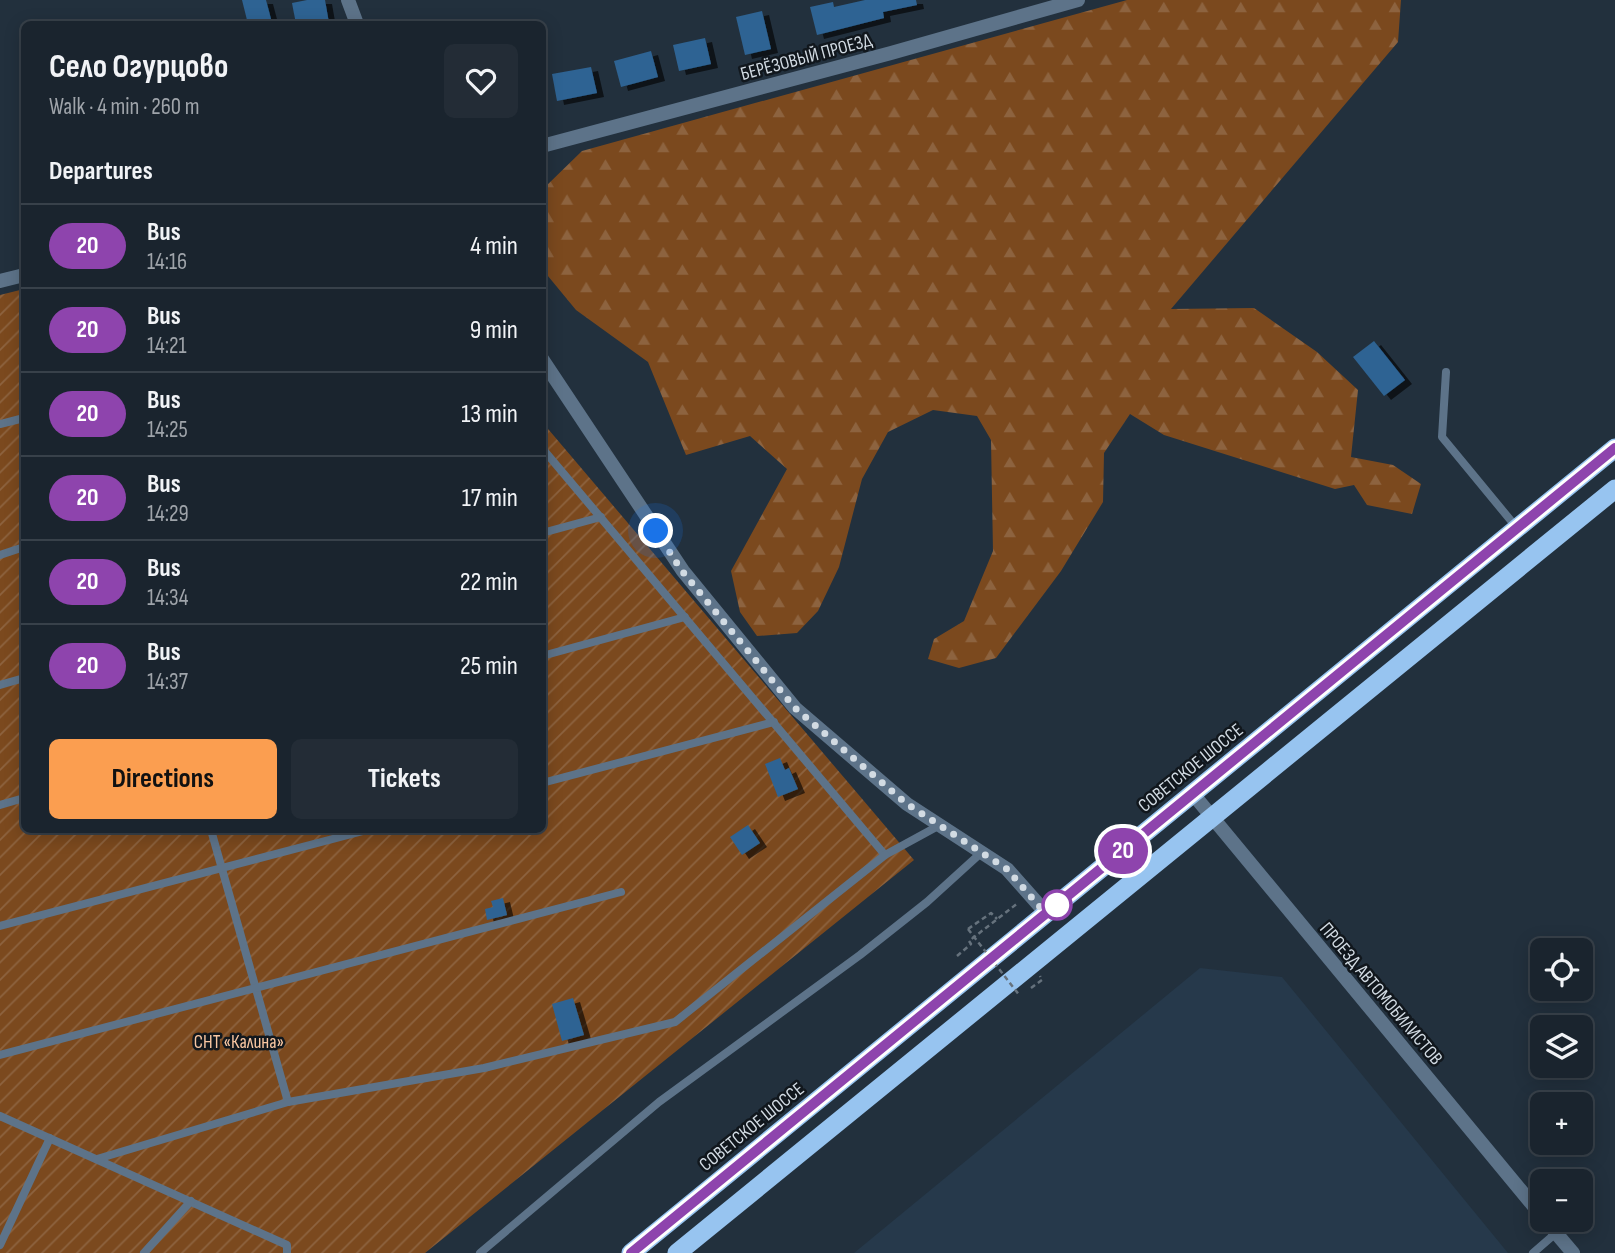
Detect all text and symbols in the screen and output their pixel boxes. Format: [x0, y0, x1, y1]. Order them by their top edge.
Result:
street label: БЕРЁЗОВЫЙ ПРОЕЗД [738, 29, 875, 86]
button: heart [444, 44, 518, 118]
text: Село Огурцово [49, 47, 228, 87]
text: Walk · 4 min · 260 m [49, 93, 199, 121]
text: Departures [49, 156, 153, 187]
text: Bus [147, 217, 181, 248]
text: 20 [77, 231, 98, 260]
text: 4 min [470, 231, 518, 262]
text: 14:16 [147, 248, 187, 276]
text: Bus [147, 301, 181, 332]
text: 20 [77, 315, 98, 344]
text: 9 min [470, 315, 518, 346]
text: 14:21 [147, 332, 187, 360]
text: Bus [147, 385, 181, 416]
text: 20 [77, 399, 98, 428]
text: 13 min [461, 399, 518, 430]
text: 14:25 [147, 416, 188, 444]
text: Bus [147, 469, 181, 500]
text: 20 [77, 483, 98, 512]
text: 17 min [462, 483, 518, 514]
text: 14:29 [147, 500, 189, 528]
your location [638, 513, 673, 548]
text: Bus [147, 553, 181, 584]
text: 20 [77, 567, 98, 596]
text: 22 min [460, 567, 518, 598]
text: 14:34 [147, 584, 188, 612]
text: Bus [147, 637, 181, 668]
text: 20 [77, 651, 98, 680]
text: 25 min [460, 651, 518, 682]
text: 14:37 [147, 668, 188, 696]
street label: СОВЕТСКОЕ ШОССЕ [1134, 719, 1248, 817]
button: Directions [49, 739, 277, 819]
button: Tickets [291, 739, 518, 819]
line badge: 20 [1092, 828, 1154, 874]
text: 20 [1112, 836, 1134, 865]
unlabelled marker [1042, 890, 1072, 920]
street label: ПРОЕЗД АВТОМОБИЛИСТОВ [1314, 918, 1447, 1070]
map controls [1530, 938, 1593, 1232]
button: locate [1530, 938, 1593, 1001]
button: layers [1530, 1015, 1593, 1078]
park label: СНТ «Калина» [194, 1031, 284, 1054]
street label: СОВЕТСКОЕ ШОССЕ [695, 1078, 809, 1176]
button: + [1530, 1092, 1593, 1155]
button: − [1530, 1169, 1593, 1232]

